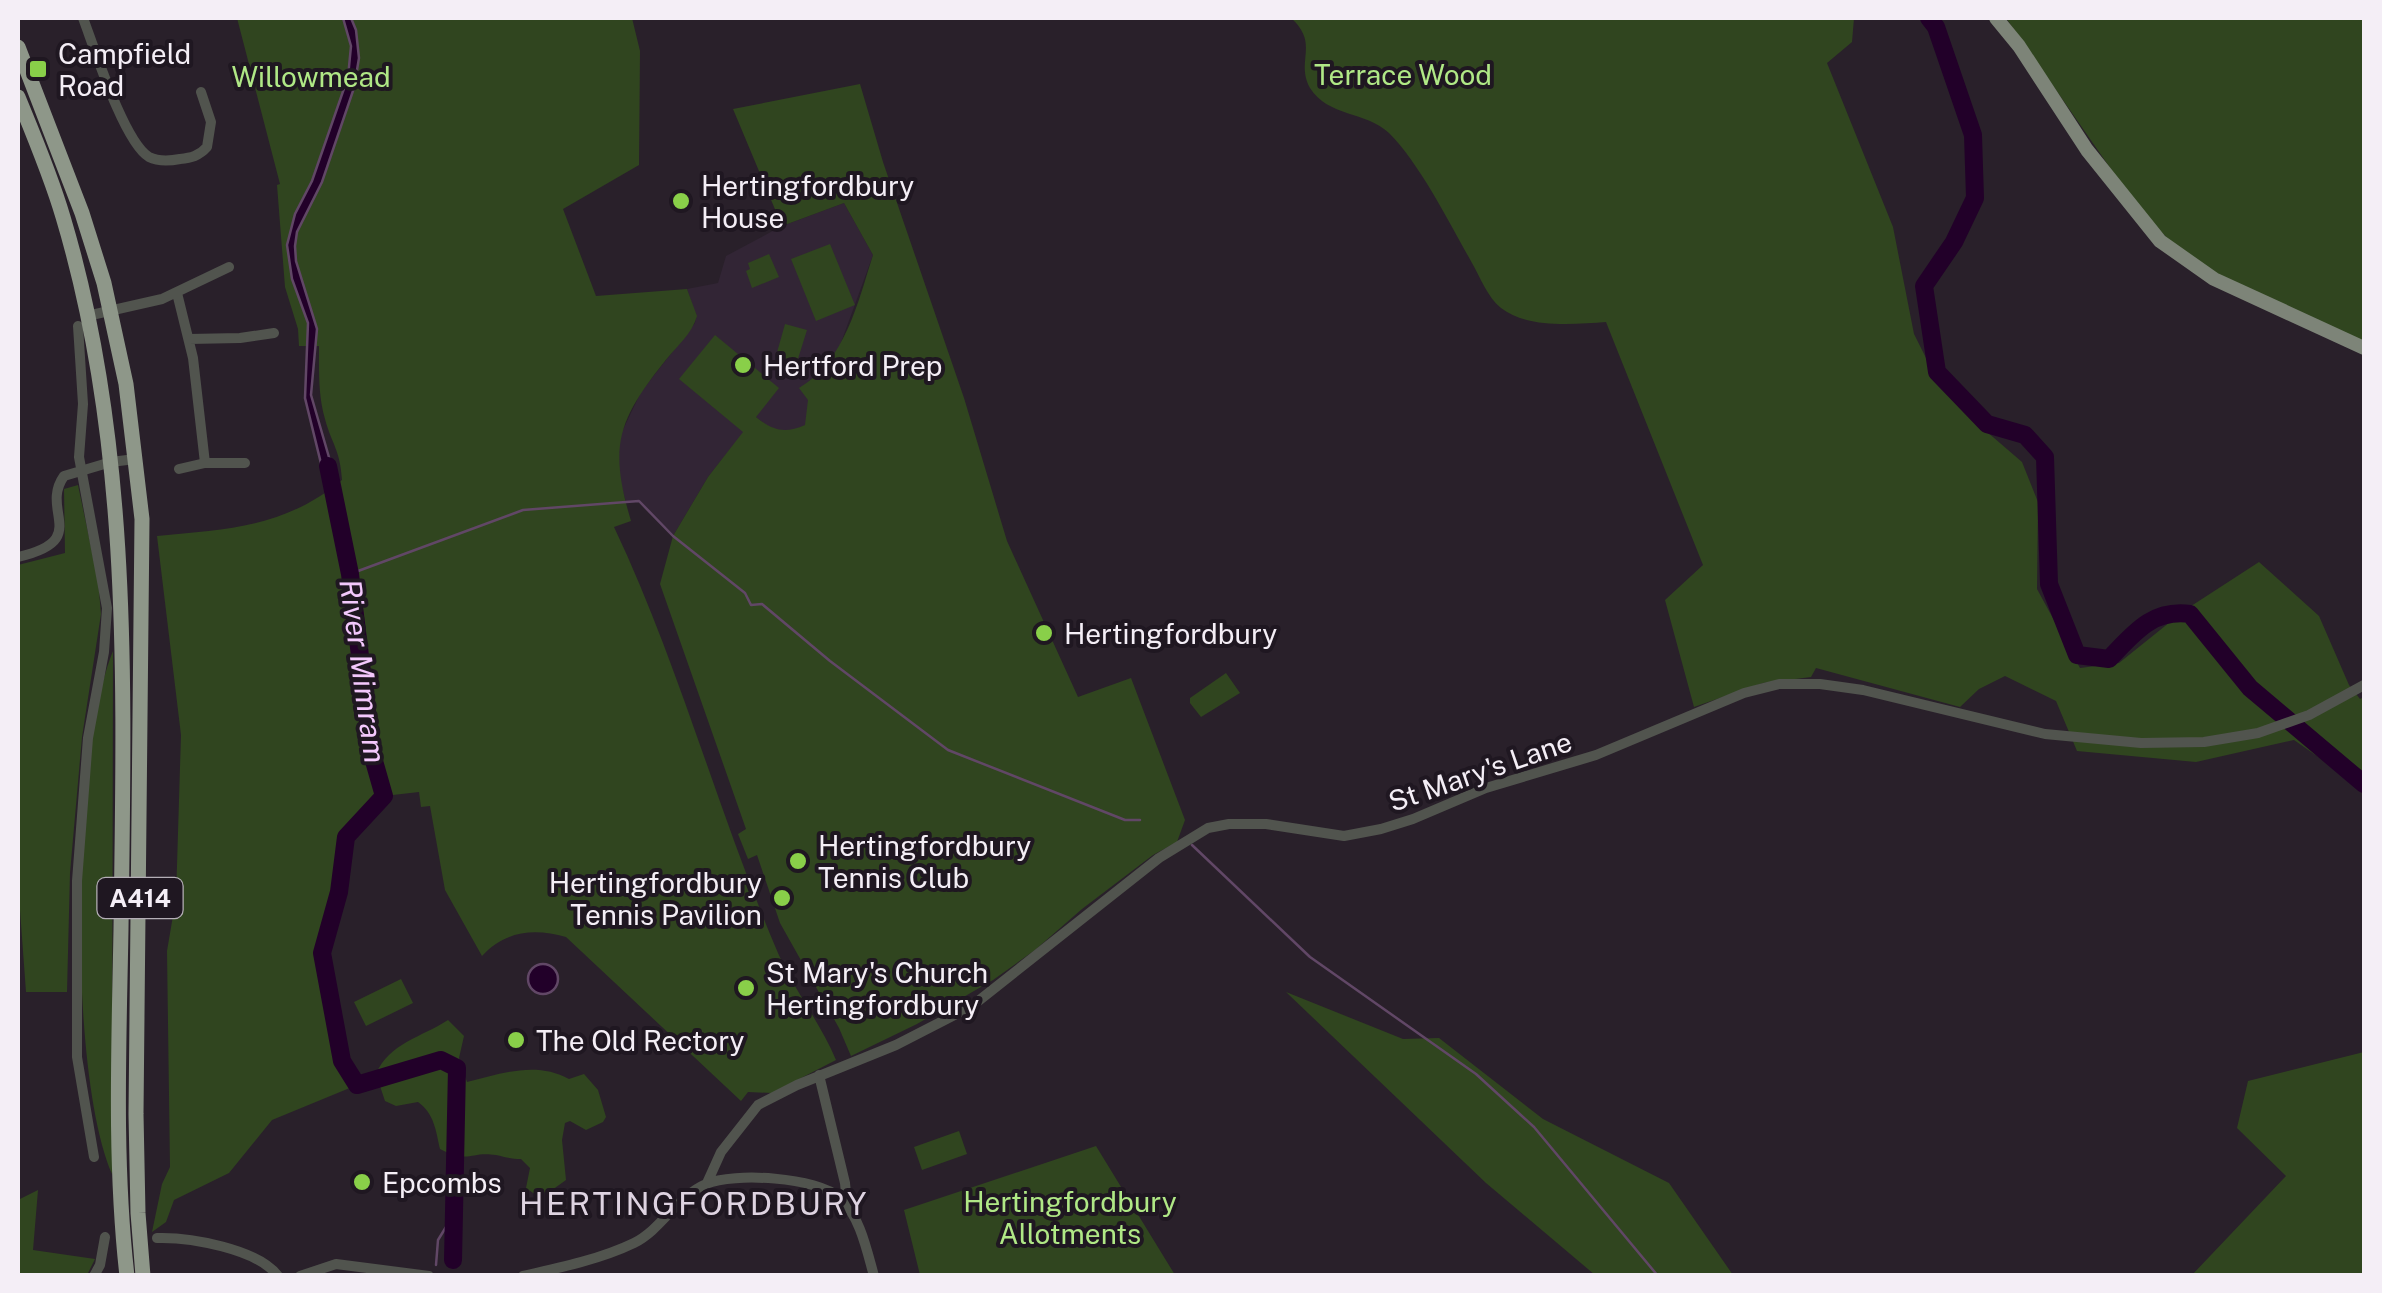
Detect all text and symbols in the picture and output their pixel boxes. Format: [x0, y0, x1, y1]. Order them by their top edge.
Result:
place label: Campfield Road [58, 37, 191, 102]
marker: Campfield Road [27, 58, 49, 80]
park label: Terrace Wood [1314, 58, 1492, 91]
park label: Willowmead [231, 60, 391, 93]
place label: Hertingfordbury House [701, 169, 914, 234]
marker: Hertingfordbury House [670, 190, 692, 212]
place label: Hertford Prep [763, 349, 942, 382]
marker: Hertford Prep [732, 354, 754, 376]
water label: River Mimram [332, 577, 394, 765]
place label: Hertingfordbury [1064, 617, 1277, 650]
marker: Hertingfordbury [1033, 622, 1055, 644]
street label: St Mary's Lane [1384, 724, 1576, 818]
place label: Hertingfordbury Tennis Club [818, 829, 1031, 894]
marker: Hertingfordbury Tennis Club [787, 850, 809, 872]
place label: Hertingfordbury Tennis Pavilion [549, 866, 762, 931]
road number: A414 [98, 878, 182, 918]
marker: Hertingfordbury Tennis Pavilion [771, 887, 793, 909]
place label: St Mary's Church Hertingfordbury [766, 956, 988, 1021]
marker: St Mary's Church Hertingfordbury [735, 977, 757, 999]
place label: The Old Rectory [536, 1024, 744, 1057]
marker: The Old Rectory [505, 1029, 527, 1051]
place label: Epcombs [382, 1166, 502, 1199]
marker: Epcombs [351, 1171, 373, 1193]
district label: HERTINGFORDBURY [519, 1185, 869, 1222]
park label: Hertingfordbury Allotments [963, 1185, 1177, 1250]

